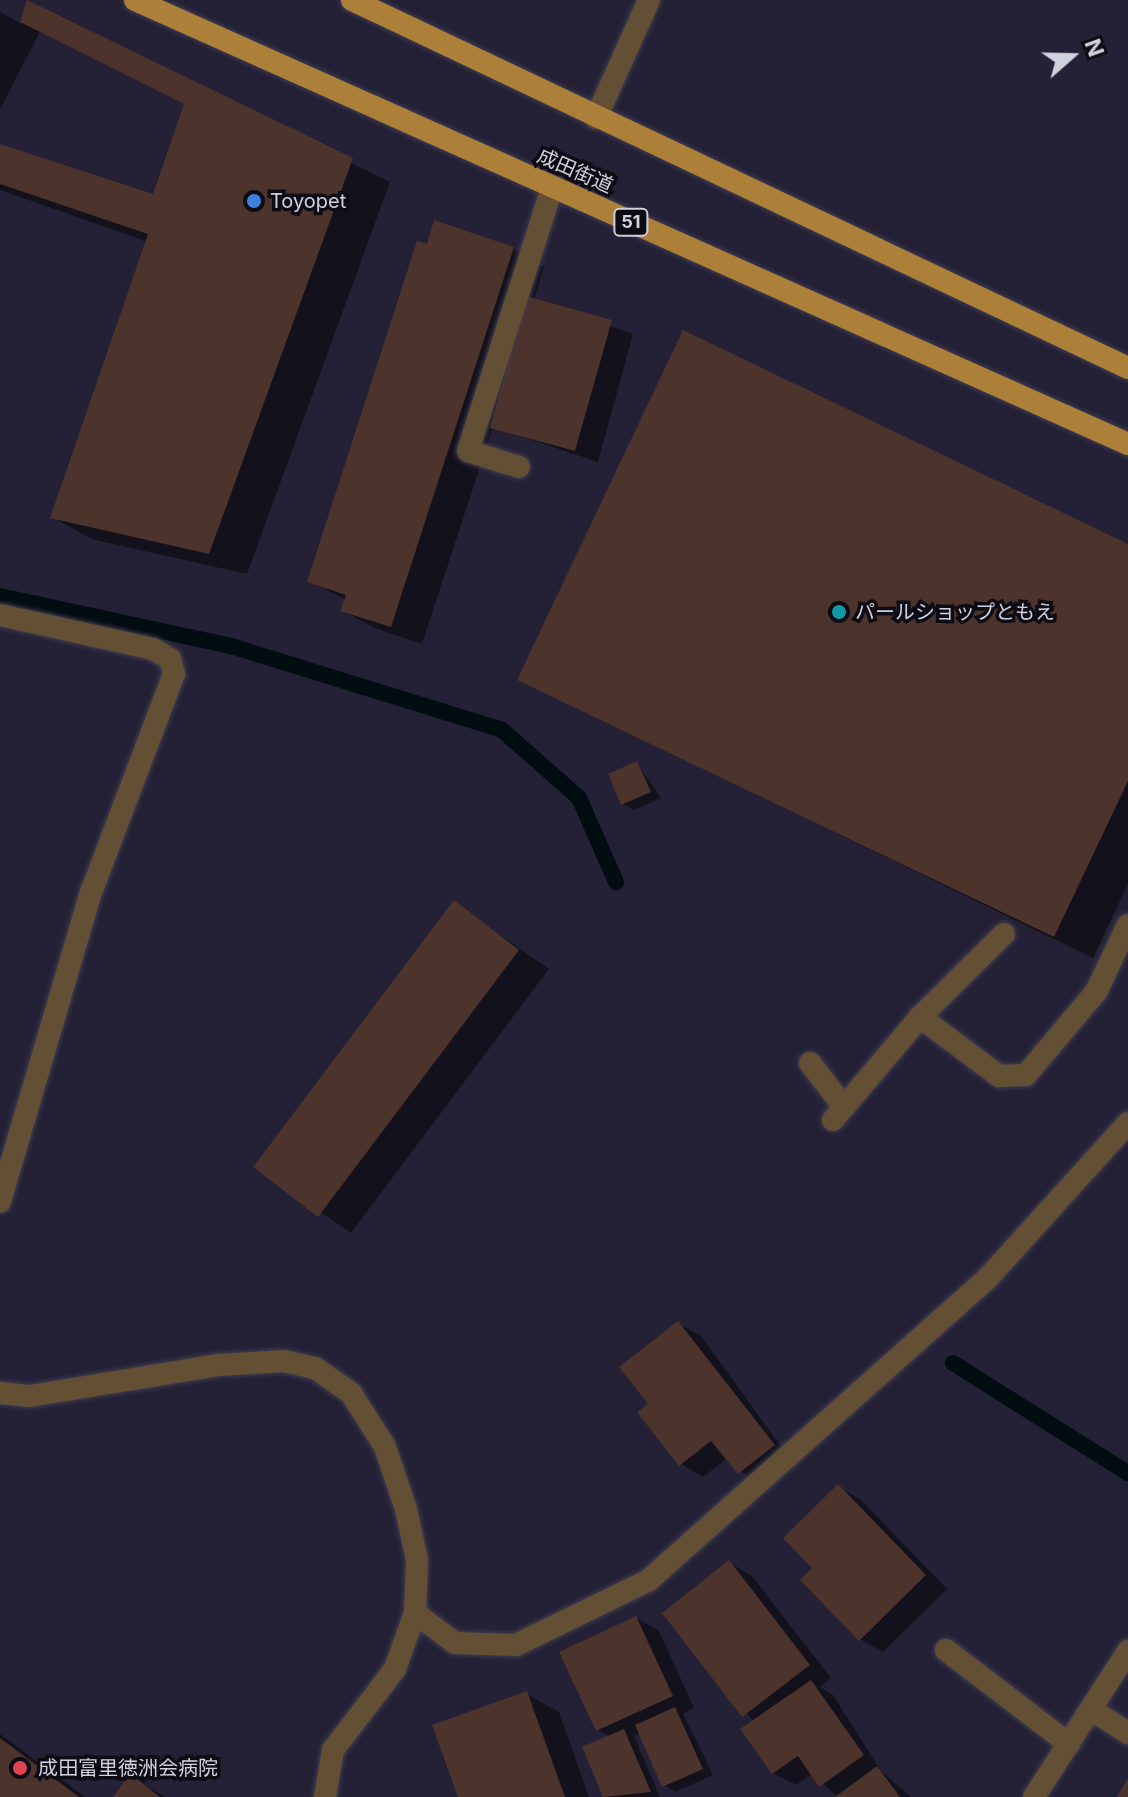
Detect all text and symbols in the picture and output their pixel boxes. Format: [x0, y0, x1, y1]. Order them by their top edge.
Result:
north arrow [1032, 16, 1112, 96]
text: N [1079, 35, 1110, 60]
street label: 成田街道 [534, 144, 616, 198]
place label: Toyopet [270, 189, 346, 213]
marker: Toyopet [245, 192, 263, 210]
road number: 51 [613, 208, 649, 236]
place label: パールショップともえ [855, 600, 1055, 624]
marker: パールショップともえ [830, 603, 848, 621]
place label: 成田富里徳洲会病院 [38, 1756, 218, 1780]
marker: 成田富里徳洲会病院 [9, 1757, 31, 1779]

